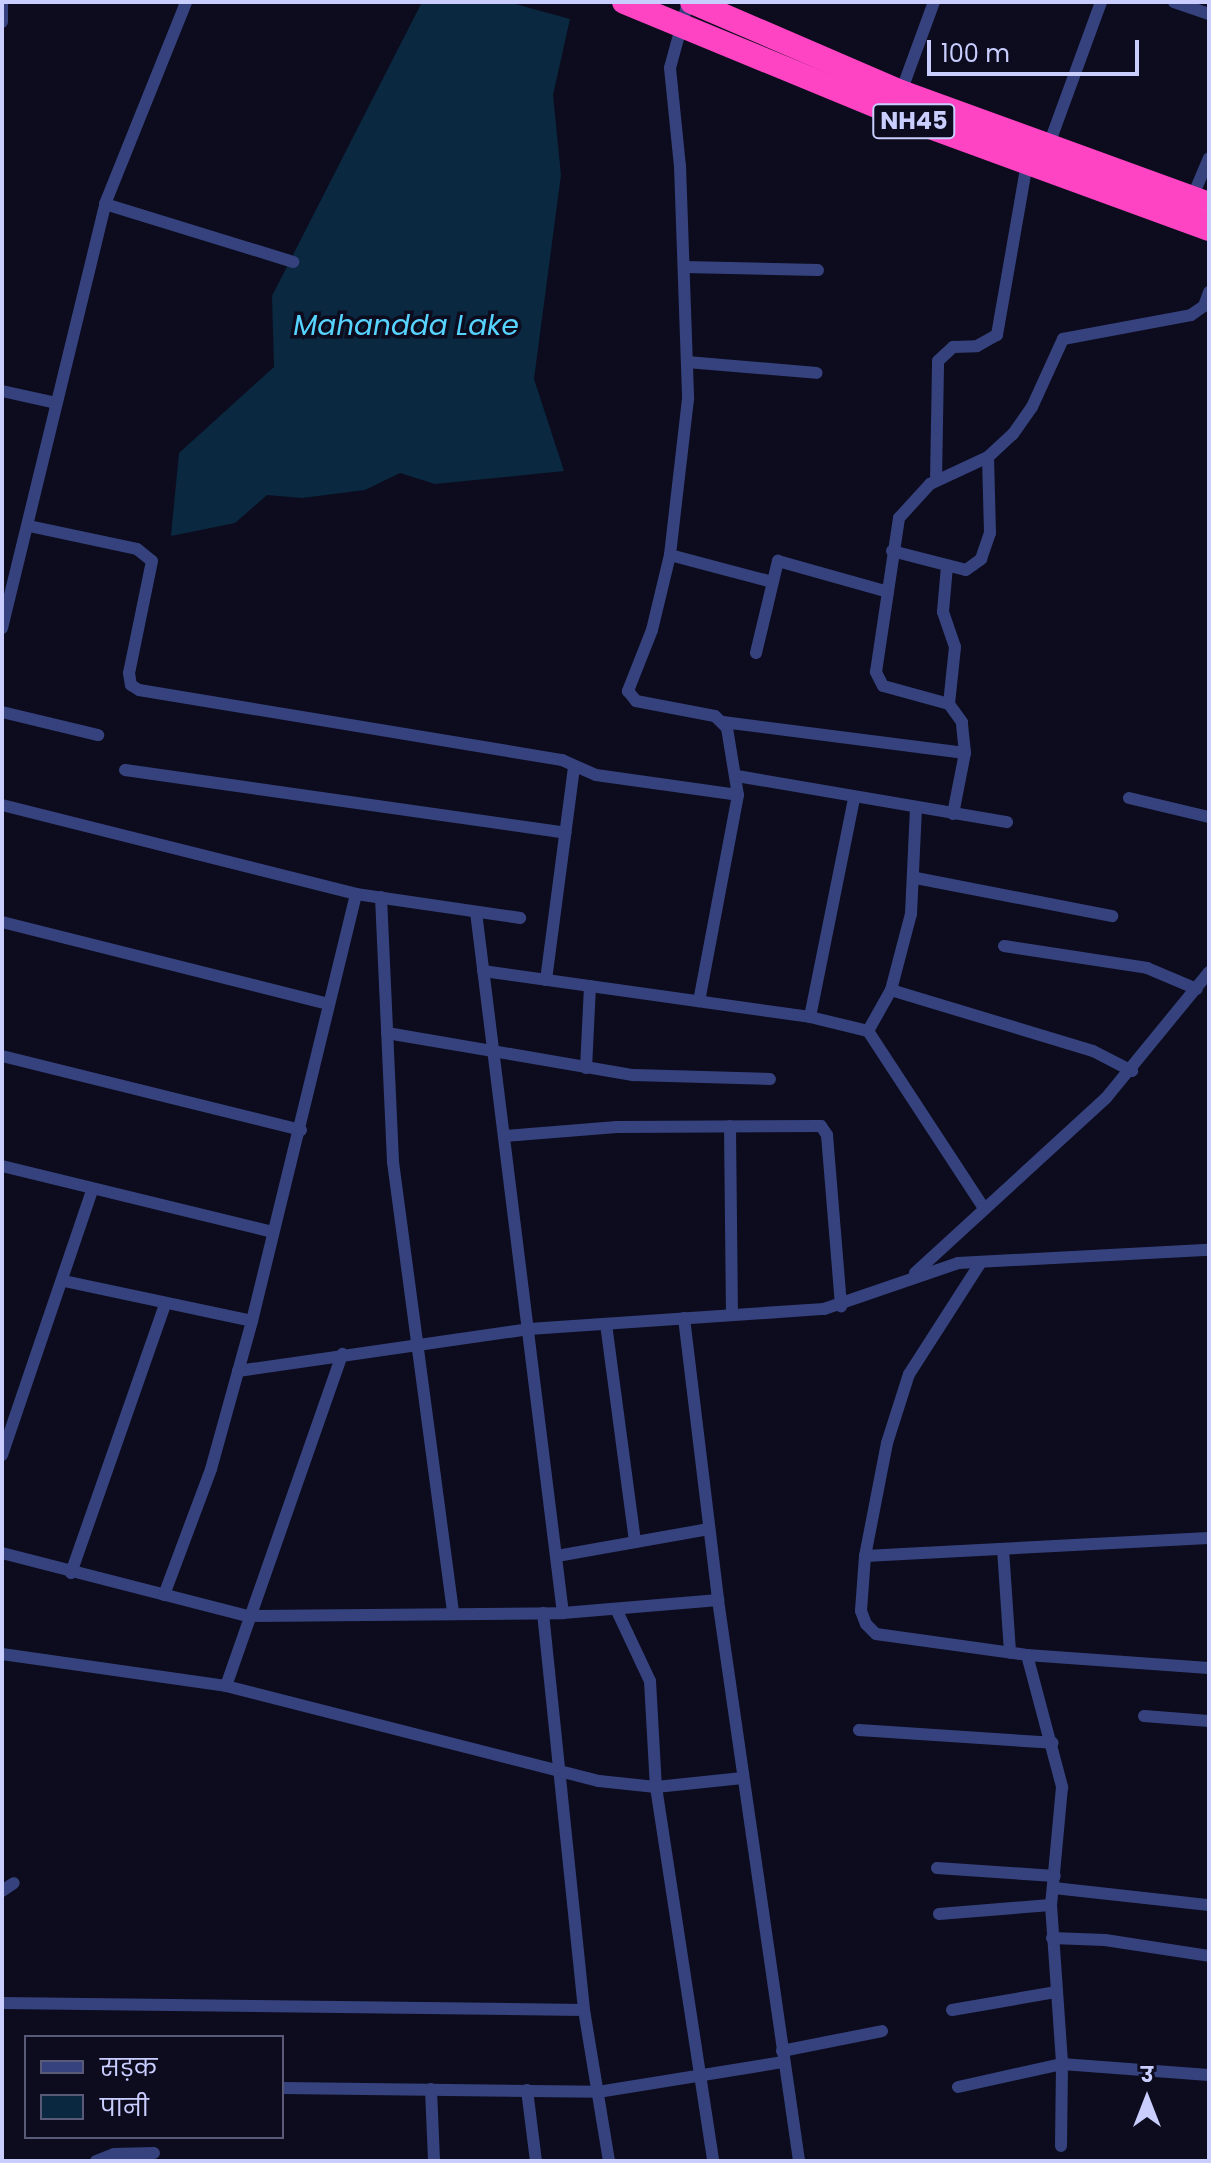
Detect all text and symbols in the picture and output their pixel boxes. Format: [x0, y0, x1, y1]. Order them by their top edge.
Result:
scale bar [931, 24, 1143, 74]
text: 100 m [941, 37, 1010, 70]
road number: NH45 [872, 101, 956, 141]
water label: Mahandda Lake [293, 309, 519, 343]
legend [24, 2035, 284, 2139]
text: सड़क [100, 2051, 157, 2084]
north arrow [1107, 2059, 1187, 2139]
text: उ [1141, 2059, 1153, 2090]
text: पानी [100, 2091, 149, 2124]

